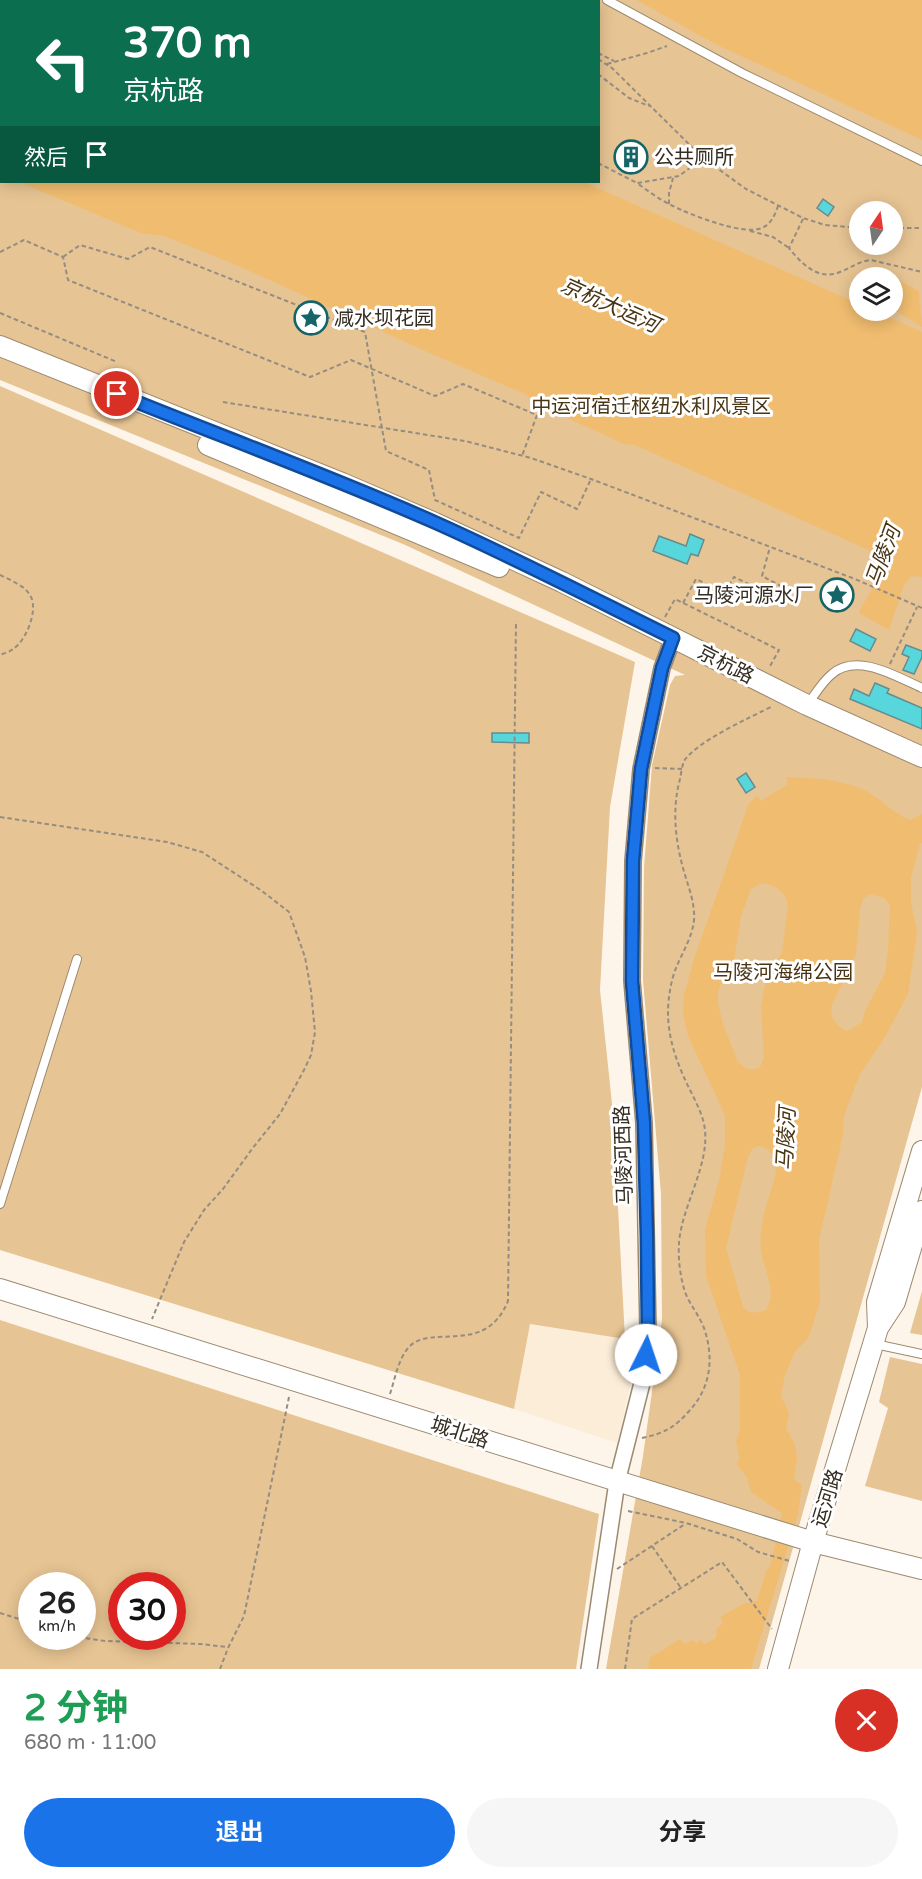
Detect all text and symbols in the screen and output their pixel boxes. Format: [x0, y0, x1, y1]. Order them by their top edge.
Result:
text: 370 m [123, 18, 252, 69]
icon: left [24, 24, 102, 102]
text: 京杭路 [123, 75, 204, 108]
icon: arrive [80, 138, 113, 171]
building icon: 公共厕所 [613, 139, 649, 175]
text: 然后 [24, 145, 68, 171]
place label: 公共厕所 [654, 146, 734, 170]
north arrow [849, 201, 903, 255]
map controls [849, 201, 903, 321]
button: layers [849, 267, 903, 321]
water label: 京杭大运河 [557, 273, 666, 340]
place icon: 减水坝花园 [293, 300, 329, 336]
place label: 减水坝花园 [334, 307, 434, 331]
pin [91, 368, 142, 419]
icon: arrive [100, 377, 133, 410]
park label: 中运河宿迁枢纽水利风景区 [531, 395, 771, 419]
water label: 马陵河 [861, 519, 907, 590]
place icon: 马陵河源水厂 [819, 577, 855, 613]
place label: 马陵河源水厂 [694, 584, 814, 608]
street label: 京杭路 [693, 641, 758, 689]
park label: 马陵河海绵公园 [713, 961, 853, 985]
water label: 马陵河 [772, 1103, 801, 1171]
street label: 马陵河西路 [610, 1105, 638, 1205]
position arrow [614, 1323, 678, 1387]
street label: 城北路 [427, 1412, 492, 1454]
street label: 运河路 [808, 1466, 848, 1530]
speed limit sign: 30 [108, 1572, 186, 1650]
text: 26 [38, 1585, 76, 1622]
text: km/h [38, 1617, 76, 1635]
text: 2 分钟 [24, 1687, 128, 1730]
button: close [835, 1689, 898, 1752]
text: 680 m · 11:00 [24, 1731, 156, 1755]
button: 退出 [24, 1798, 455, 1867]
button: 分享 [467, 1798, 898, 1867]

